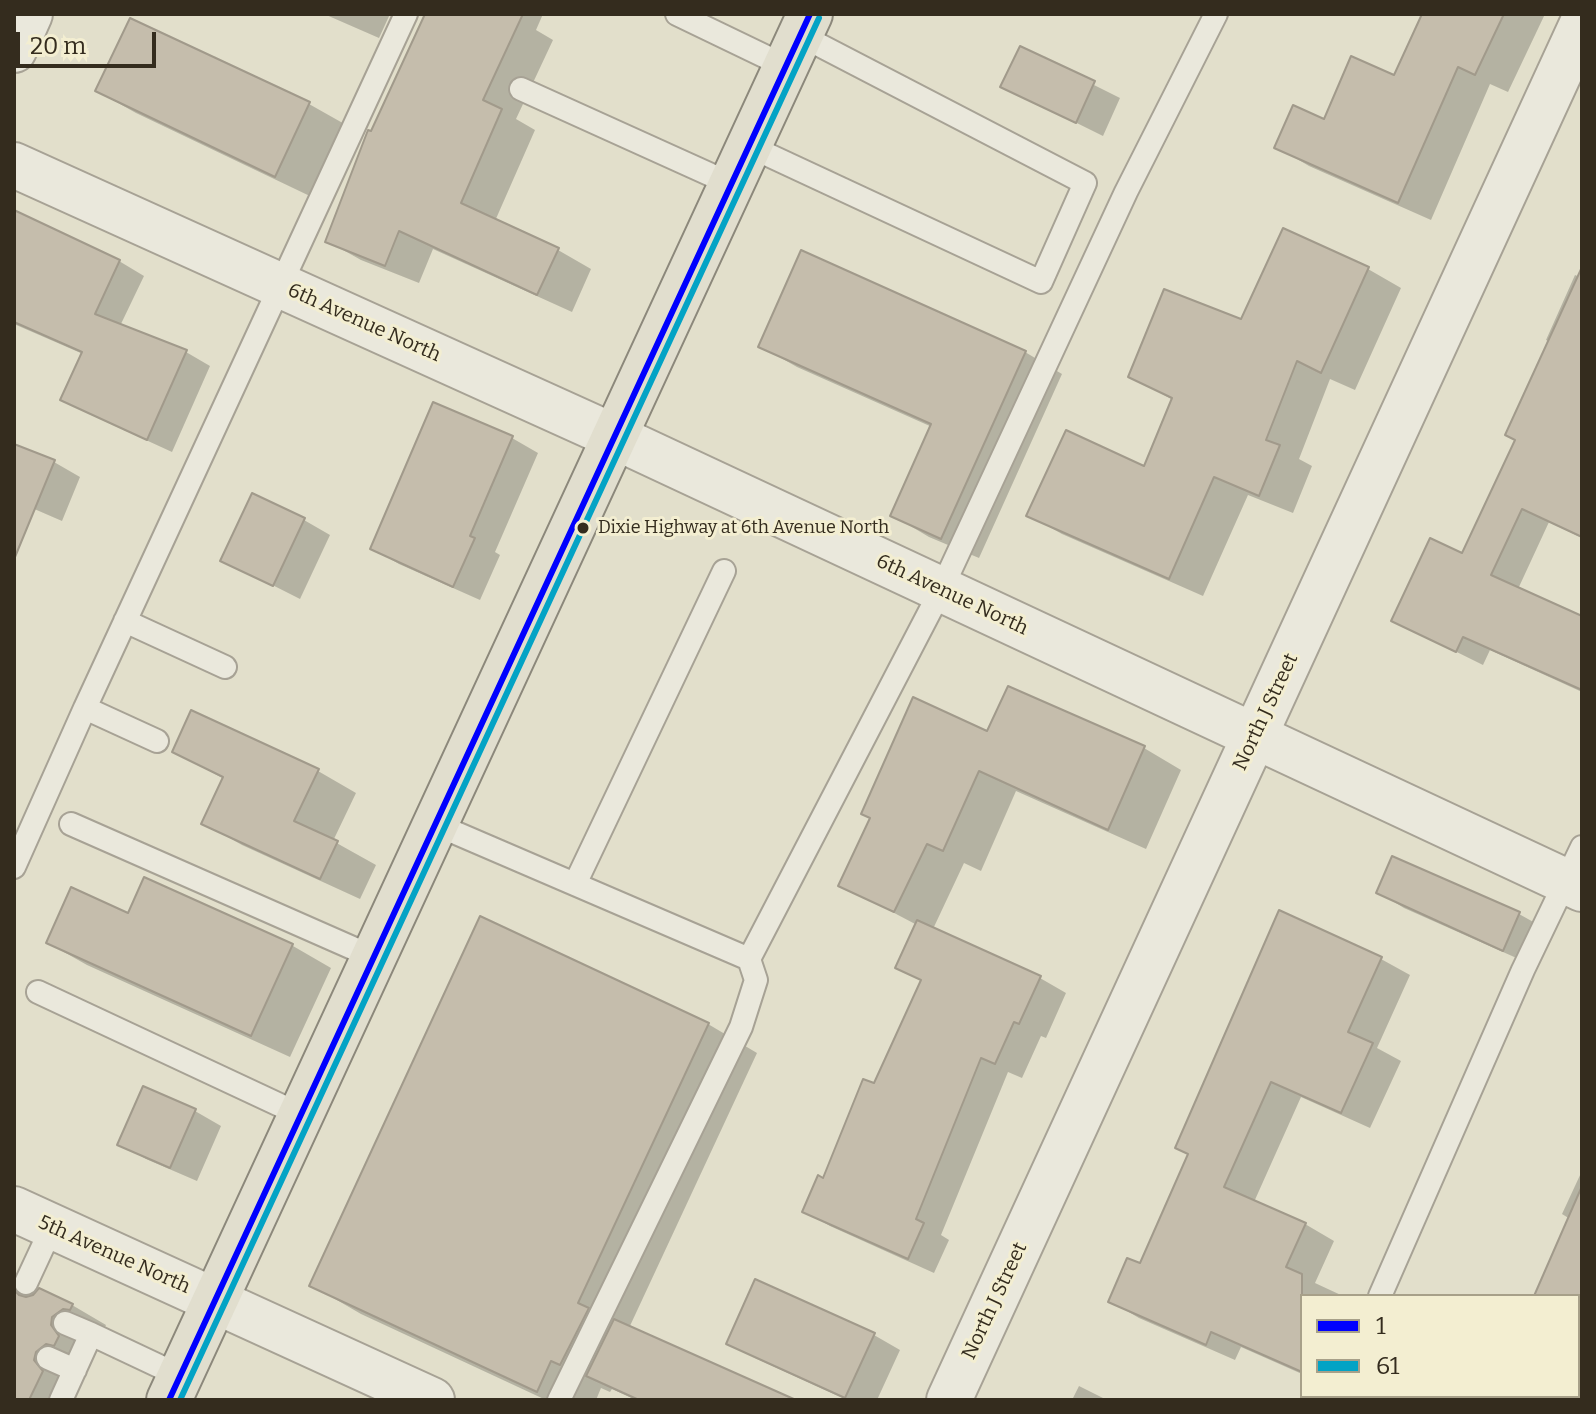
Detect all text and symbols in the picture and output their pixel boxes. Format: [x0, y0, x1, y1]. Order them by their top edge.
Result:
scale bar [20, 16, 160, 66]
text: 20 m [30, 32, 86, 60]
street label: 6th Avenue North [284, 279, 444, 367]
place label: Dixie Highway at 6th Avenue North [598, 517, 889, 539]
marker: Dixie Highway at 6th Avenue North [575, 520, 591, 536]
street label: 6th Avenue North [872, 549, 1032, 641]
street label: North J Street [1228, 650, 1304, 774]
street label: 5th Avenue North [34, 1211, 194, 1299]
street label: North J Street [957, 1239, 1033, 1363]
legend [1300, 1294, 1580, 1398]
text: 1 [1376, 1312, 1386, 1340]
text: 61 [1376, 1352, 1400, 1380]

